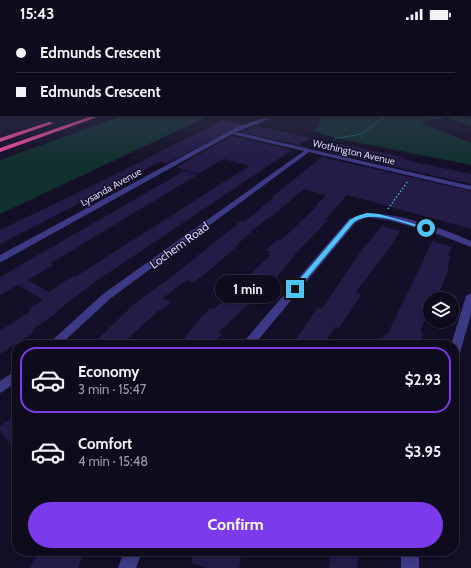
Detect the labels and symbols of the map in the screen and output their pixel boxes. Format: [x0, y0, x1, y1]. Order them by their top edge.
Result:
street label: Wothington Avenue [311, 136, 397, 168]
street label: Lysanda Avenue [78, 165, 144, 209]
street label: Lochem Road [146, 218, 212, 272]
route start [417, 219, 435, 237]
callout: 1 min [215, 275, 281, 303]
route end [286, 280, 304, 298]

